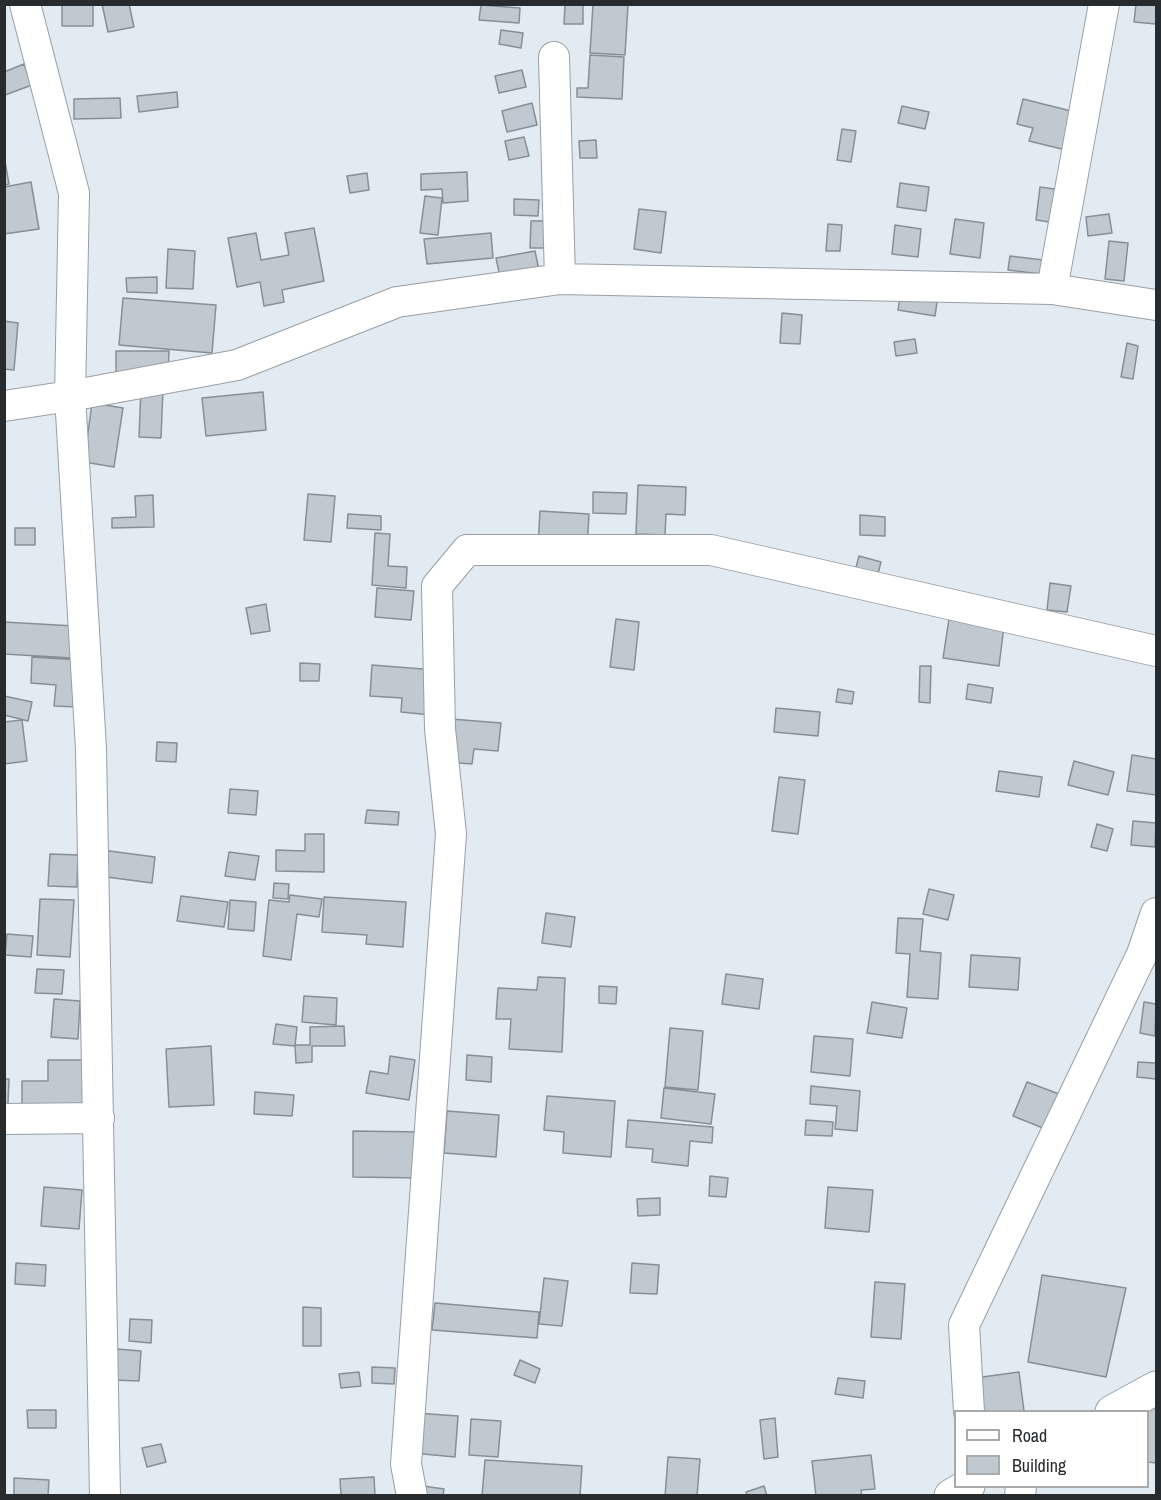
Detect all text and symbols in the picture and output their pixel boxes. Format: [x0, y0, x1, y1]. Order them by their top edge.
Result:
legend [954, 1410, 1149, 1488]
text: Road [1012, 1423, 1047, 1448]
text: Building [1012, 1453, 1066, 1478]

